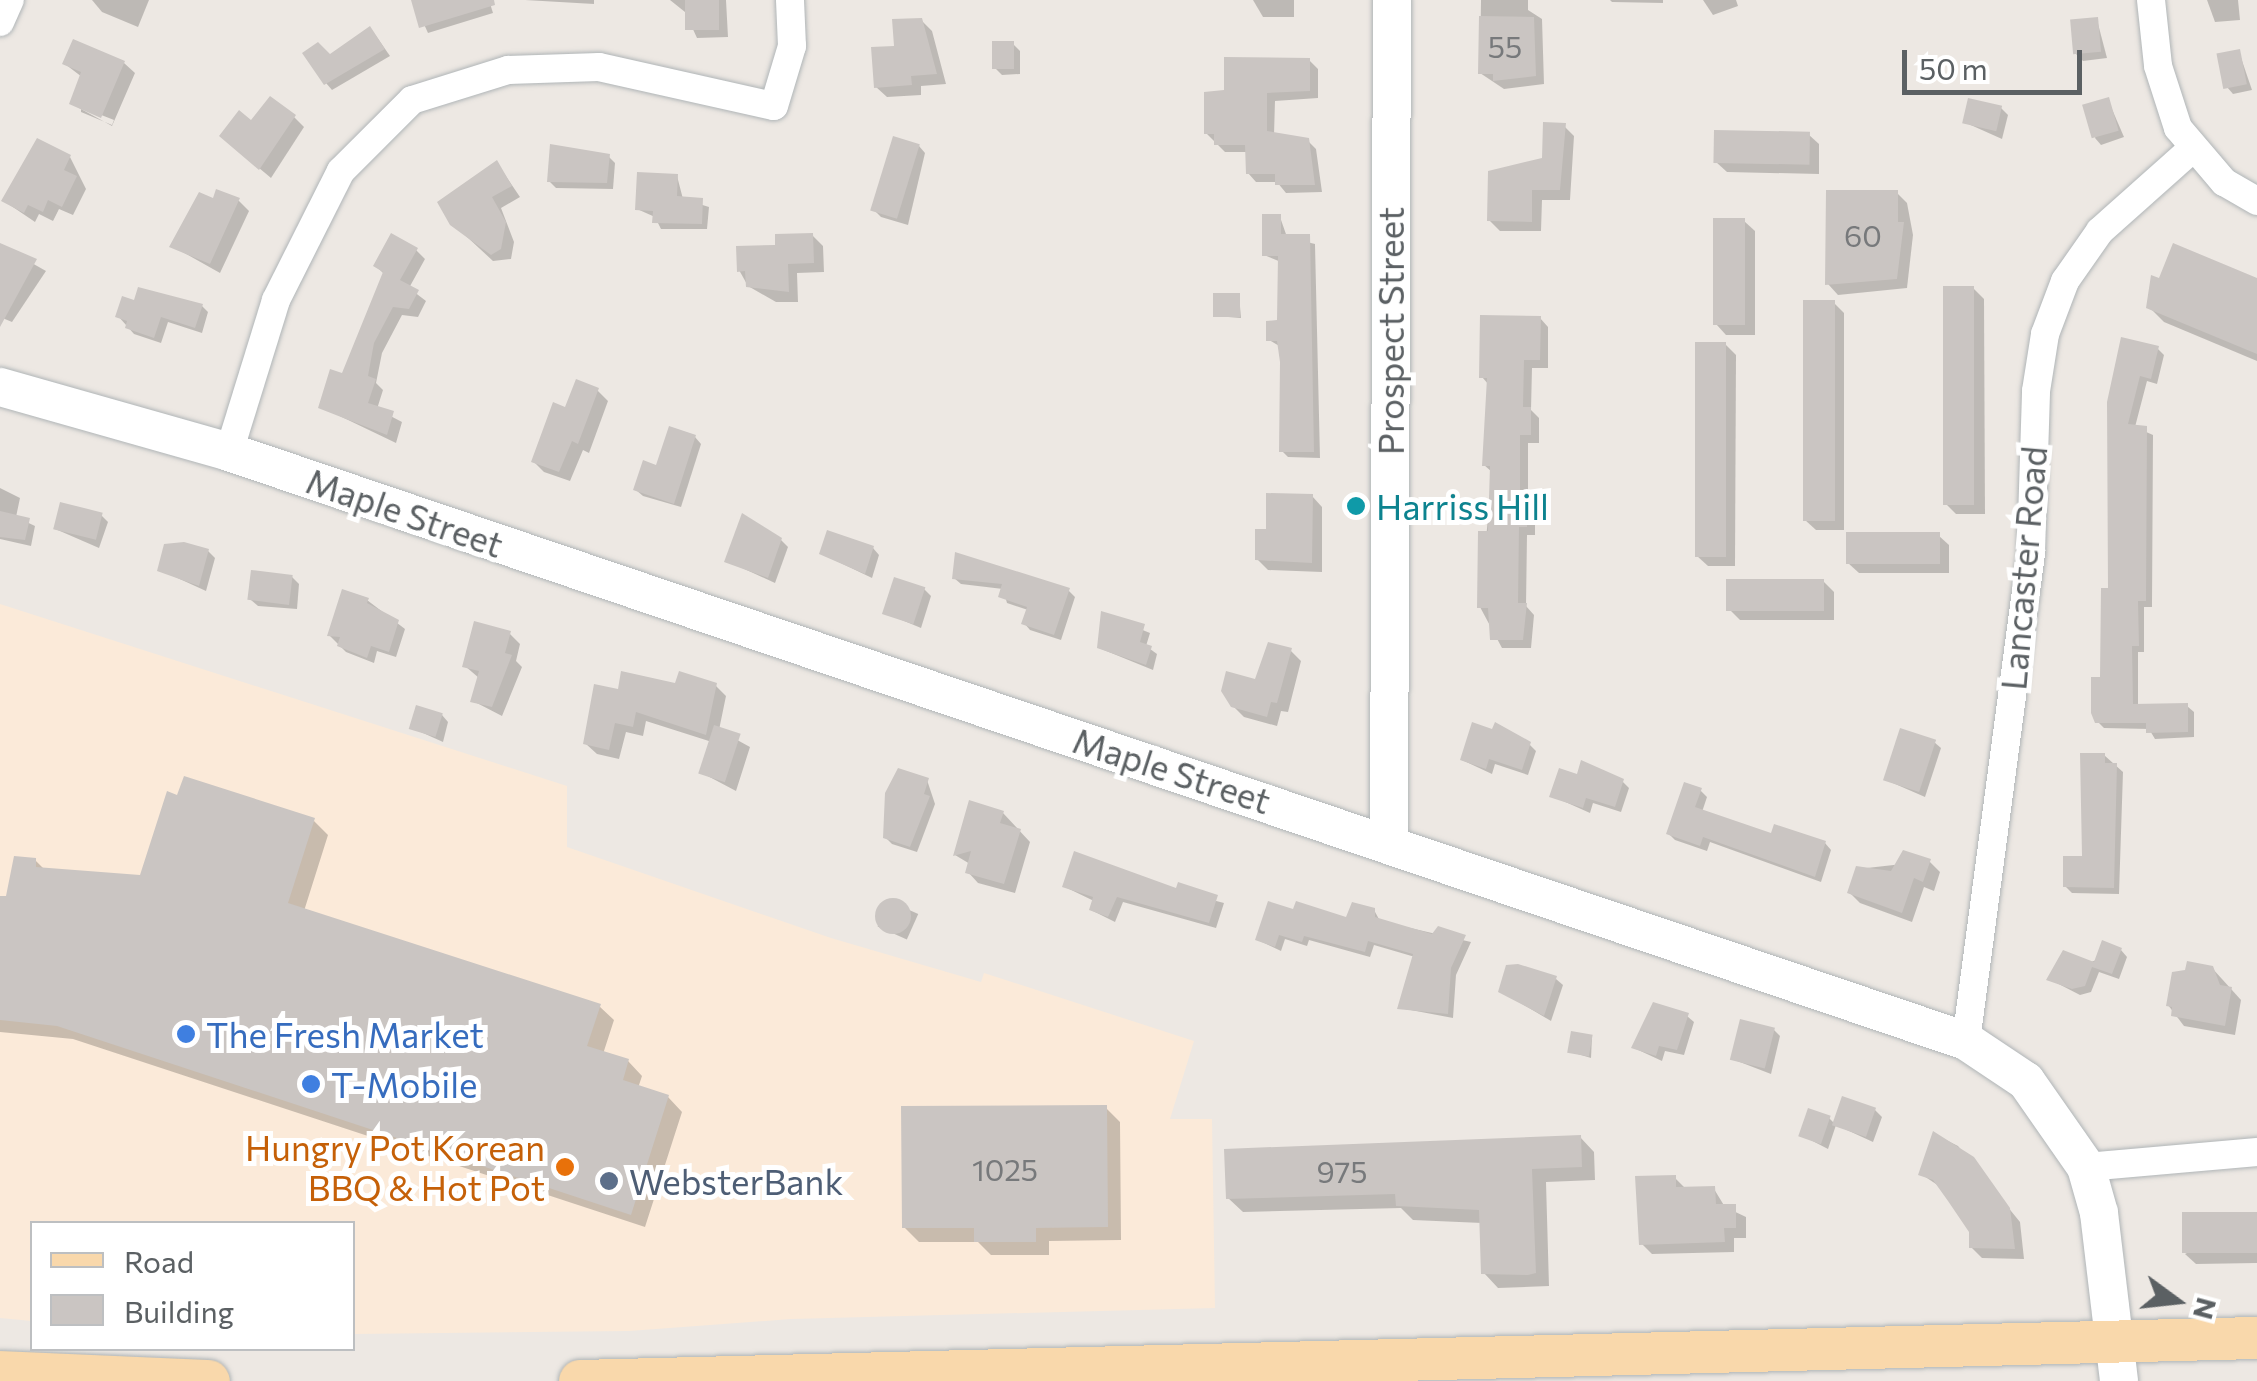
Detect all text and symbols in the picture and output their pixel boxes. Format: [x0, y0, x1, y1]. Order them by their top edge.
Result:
house number: 55 [1488, 28, 1522, 64]
scale bar [1907, 30, 2087, 92]
text: 50 m [1919, 49, 1988, 86]
street label: Prospect Street [1369, 207, 1411, 455]
house number: 60 [1844, 217, 1882, 253]
street label: Lancaster Road [1991, 444, 2055, 692]
street label: Maple Street [301, 459, 509, 565]
place label: Harriss Hill [1376, 485, 1549, 527]
marker: Harriss Hill [1345, 495, 1367, 517]
street label: Maple Street [1068, 718, 1276, 822]
place label: The Fresh Market [206, 1013, 484, 1055]
marker: The Fresh Market [175, 1023, 197, 1045]
place label: T-Mobile [331, 1063, 478, 1105]
marker: T-Mobile [300, 1073, 322, 1095]
place label: Hungry Pot Korean BBQ & Hot Pot [245, 1126, 545, 1208]
house number: 1025 [972, 1151, 1038, 1187]
house number: 975 [1316, 1153, 1368, 1189]
marker: Hungry Pot Korean BBQ & Hot Pot [554, 1156, 576, 1178]
place label: WebsterBank [629, 1160, 843, 1202]
marker: WebsterBank [598, 1170, 620, 1192]
legend [30, 1221, 355, 1351]
text: Road [124, 1242, 194, 1279]
north arrow [2127, 1251, 2227, 1351]
text: Building [124, 1292, 234, 1329]
text: N [2187, 1294, 2225, 1323]

